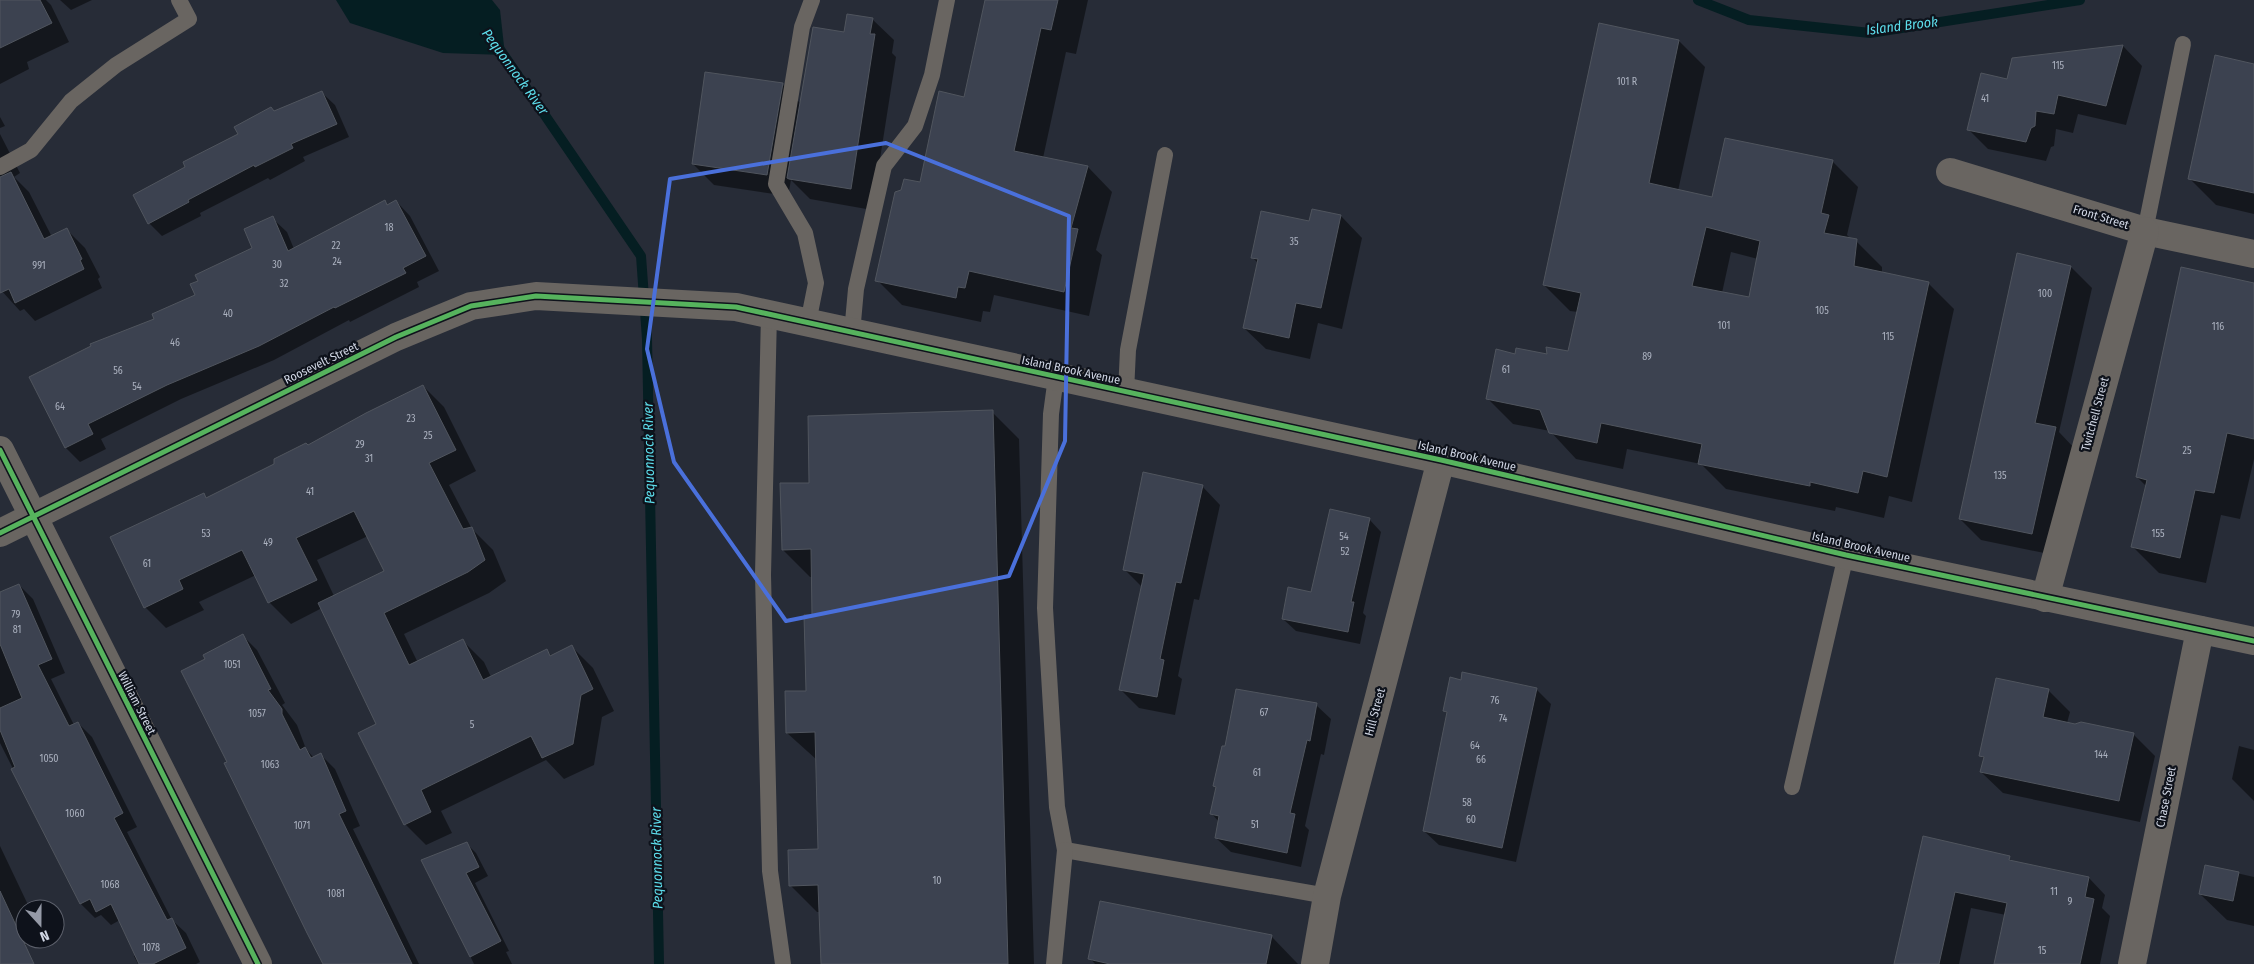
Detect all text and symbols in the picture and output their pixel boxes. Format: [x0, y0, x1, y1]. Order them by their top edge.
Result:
water label: Island Brook [1865, 13, 1939, 39]
water label: Pequonnock River [478, 26, 553, 119]
house number: 115 [2052, 60, 2065, 72]
house number: 101 R [1617, 76, 1638, 88]
house number: 41 [1981, 93, 1989, 105]
street label: Front Street [2071, 202, 2131, 232]
house number: 18 [385, 222, 393, 234]
house number: 35 [1289, 236, 1299, 248]
house number: 22 [332, 240, 341, 252]
house number: 24 [332, 256, 342, 268]
house number: 30 [272, 259, 282, 271]
house number: 991 [32, 260, 46, 272]
house number: 32 [280, 278, 289, 290]
house number: 100 [2038, 288, 2052, 300]
house number: 105 [1815, 305, 1829, 317]
house number: 40 [223, 308, 233, 320]
house number: 101 [1718, 320, 1730, 332]
house number: 116 [2212, 321, 2224, 333]
house number: 115 [1882, 331, 1895, 343]
house number: 46 [170, 337, 180, 349]
street label: Roosevelt Street [282, 339, 360, 387]
house number: 89 [1642, 351, 1652, 363]
street label: Island Brook Avenue [1020, 353, 1122, 387]
house number: 61 [1502, 364, 1510, 376]
house number: 56 [113, 365, 123, 377]
street label: Twitchell Street [2078, 375, 2112, 452]
house number: 54 [132, 381, 142, 393]
house number: 64 [55, 401, 65, 413]
water label: Pequonnock River [640, 401, 658, 504]
house number: 23 [407, 413, 416, 425]
house number: 25 [424, 430, 433, 442]
street label: Island Brook Avenue [1417, 438, 1518, 474]
house number: 29 [355, 439, 365, 451]
house number: 25 [2183, 445, 2192, 457]
house number: 31 [365, 453, 373, 465]
house number: 135 [1994, 470, 2007, 482]
house number: 41 [306, 486, 314, 498]
house number: 53 [201, 528, 211, 540]
house number: 155 [2151, 528, 2165, 540]
street label: Island Brook Avenue [1811, 529, 1912, 565]
house number: 54 [1339, 531, 1349, 543]
house number: 49 [263, 537, 273, 549]
house number: 52 [1341, 546, 1350, 558]
house number: 61 [143, 558, 151, 570]
house number: 79 [12, 609, 21, 621]
house number: 81 [13, 624, 21, 636]
house number: 1051 [223, 659, 241, 671]
street label: William Street [115, 669, 159, 737]
street label: Hill Street [1362, 686, 1388, 737]
house number: 76 [1491, 695, 1499, 707]
house number: 67 [1260, 707, 1268, 719]
house number: 1057 [248, 708, 266, 720]
house number: 74 [1499, 713, 1507, 725]
house number: 5 [470, 719, 475, 731]
house number: 64 [1470, 740, 1480, 752]
house number: 144 [2094, 749, 2108, 761]
house number: 1050 [40, 753, 58, 765]
house number: 66 [1476, 754, 1486, 766]
house number: 1063 [261, 759, 280, 771]
street label: Chase Street [2153, 765, 2179, 829]
house number: 61 [1253, 767, 1261, 779]
house number: 58 [1462, 797, 1472, 809]
water label: Pequonnock River [648, 806, 666, 909]
house number: 1060 [65, 808, 85, 820]
house number: 60 [1466, 814, 1476, 826]
house number: 51 [1251, 819, 1259, 831]
house number: 1071 [294, 820, 310, 832]
house number: 10 [932, 875, 942, 887]
house number: 1068 [100, 879, 120, 891]
house number: 11 [2050, 886, 2058, 898]
house number: 1081 [327, 888, 345, 900]
house number: 9 [2068, 896, 2073, 908]
north arrow [15, 899, 65, 949]
text: N [38, 926, 51, 945]
house number: 1078 [142, 942, 160, 954]
house number: 15 [2038, 945, 2047, 957]

